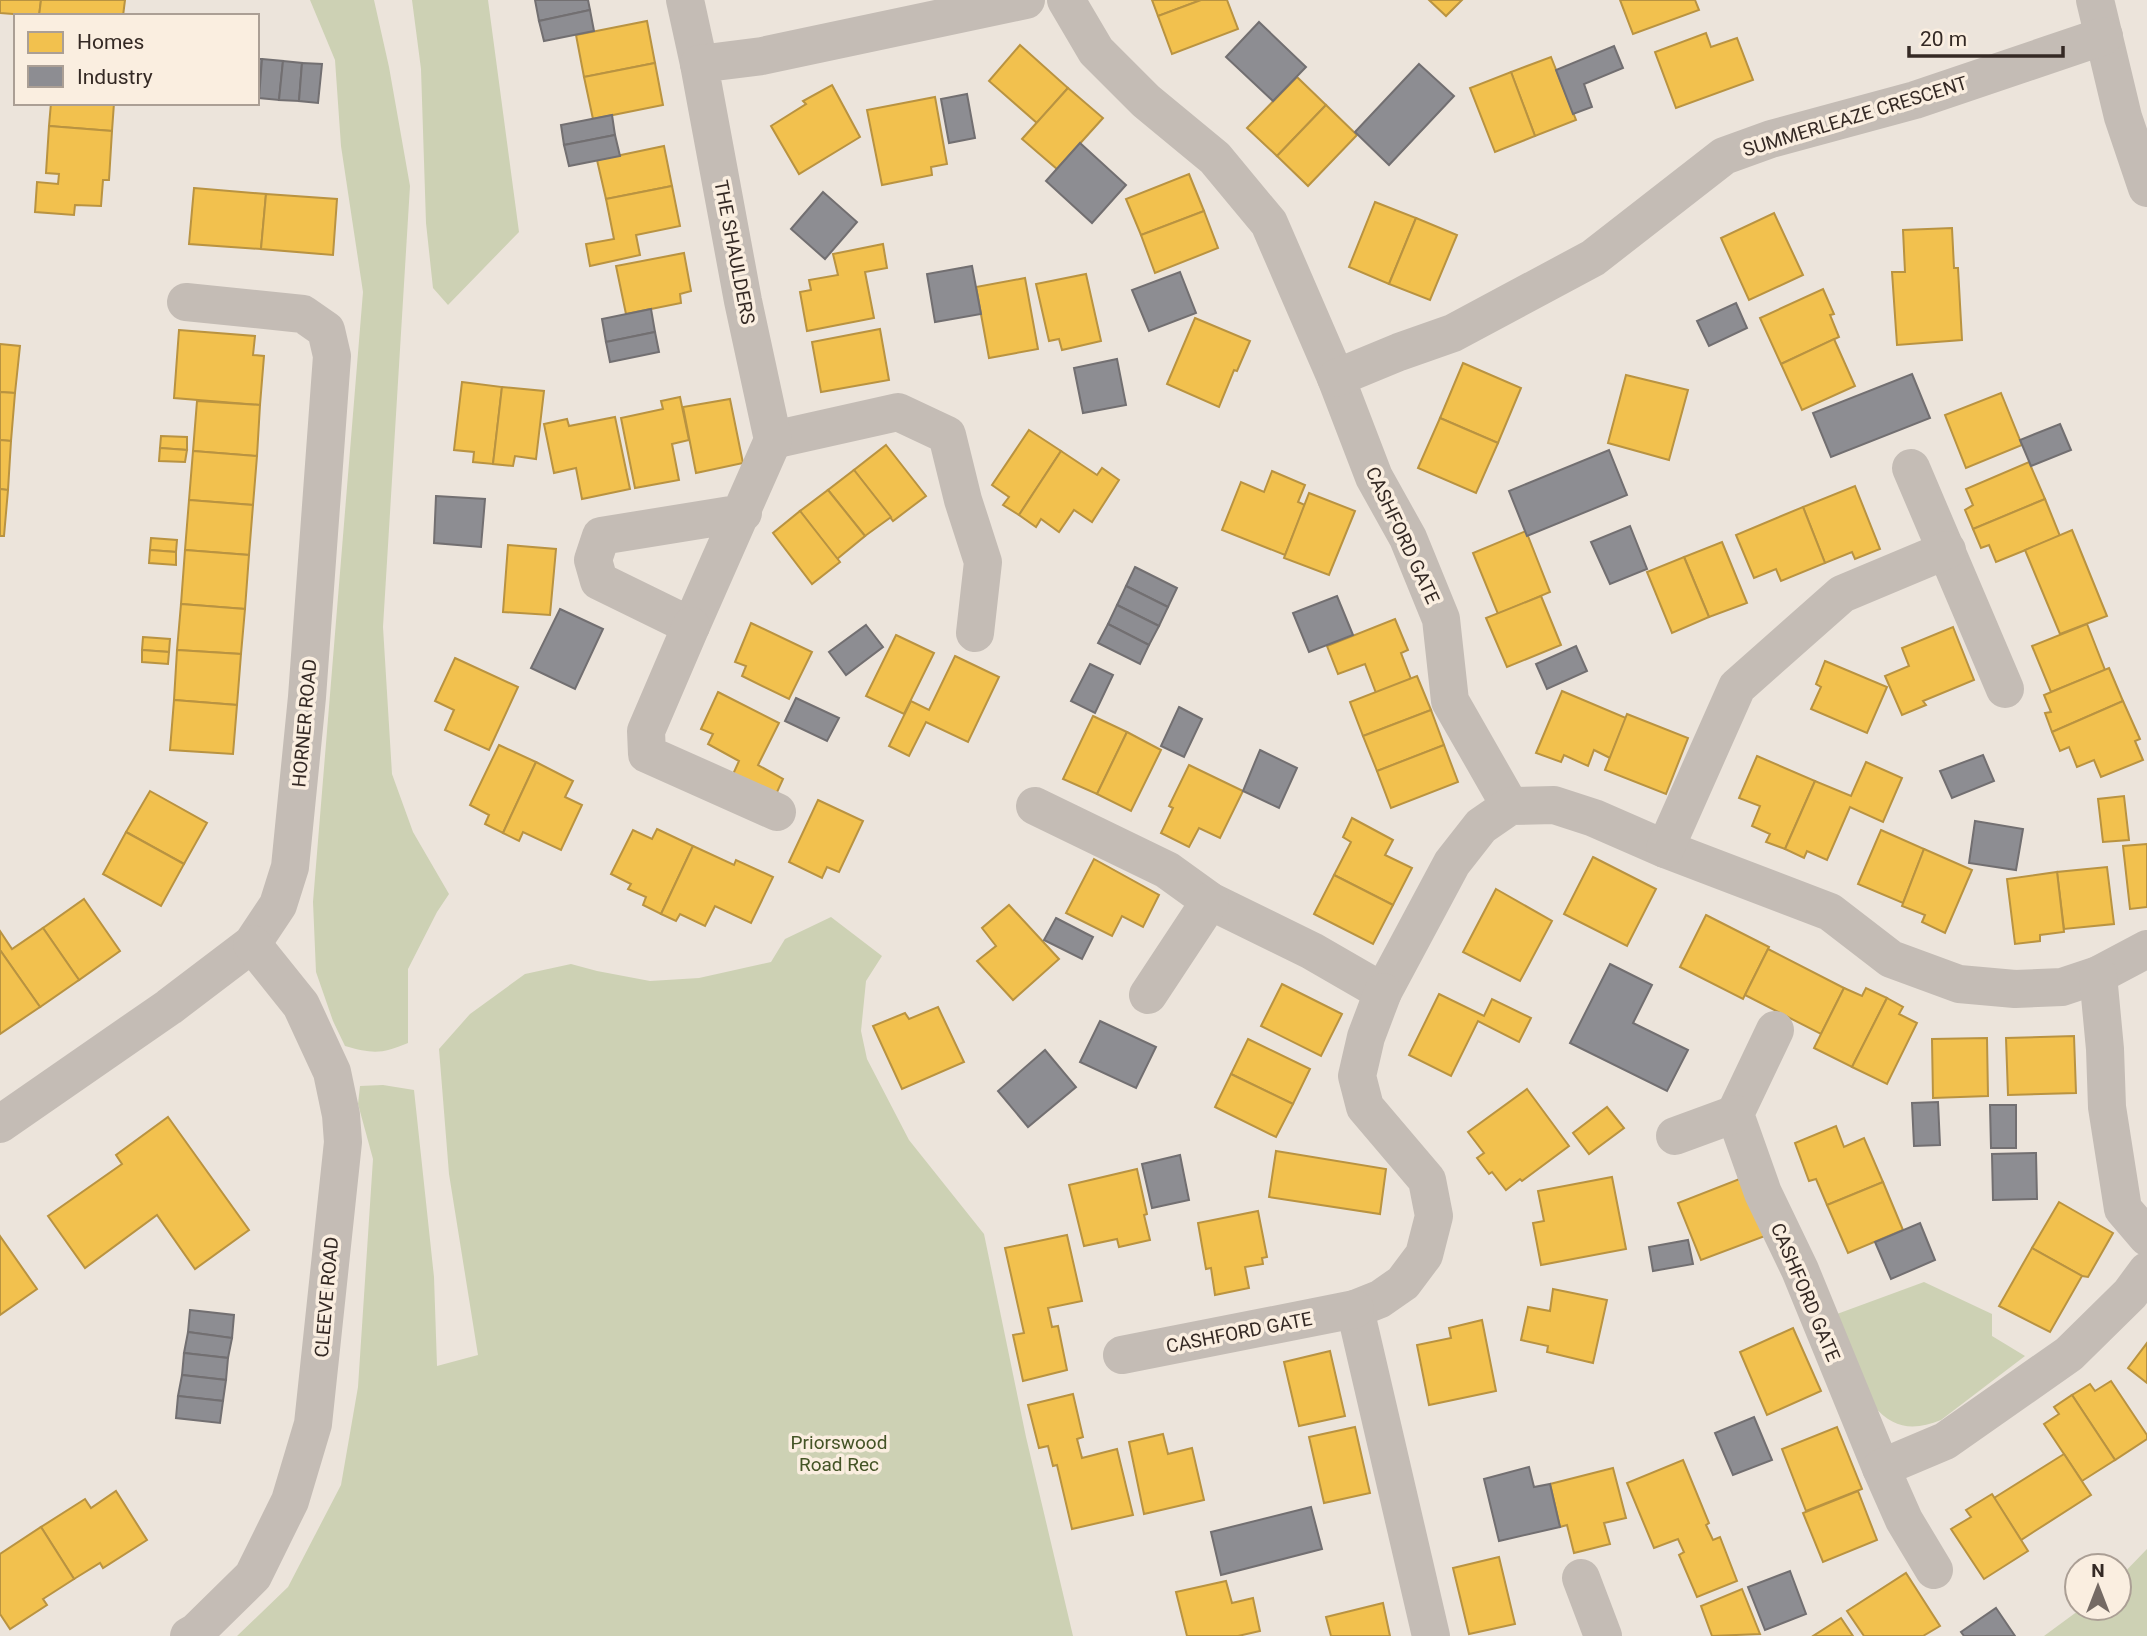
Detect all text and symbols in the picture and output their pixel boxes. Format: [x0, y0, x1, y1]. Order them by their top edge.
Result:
legend [14, 14, 259, 105]
scale bar [1909, 14, 2063, 58]
text: 20 m [1920, 27, 1967, 51]
text: Homes [77, 30, 144, 54]
text: Industry [77, 65, 153, 89]
street label: SUMMERLEAZE CRESCENT [1740, 71, 1970, 162]
street label: THE SHAULDERS [709, 178, 760, 326]
street label: CASHFORD GATE [1361, 463, 1444, 607]
street label: HORNER ROAD [287, 658, 322, 788]
street label: CASHFORD GATE [1766, 1219, 1845, 1365]
street label: CLEEVE ROAD [310, 1236, 343, 1358]
street label: CASHFORD GATE [1164, 1307, 1314, 1358]
park label: Priorswood Road Rec [791, 1431, 887, 1476]
north arrow [2063, 1552, 2133, 1622]
text: N [2091, 1559, 2105, 1582]

